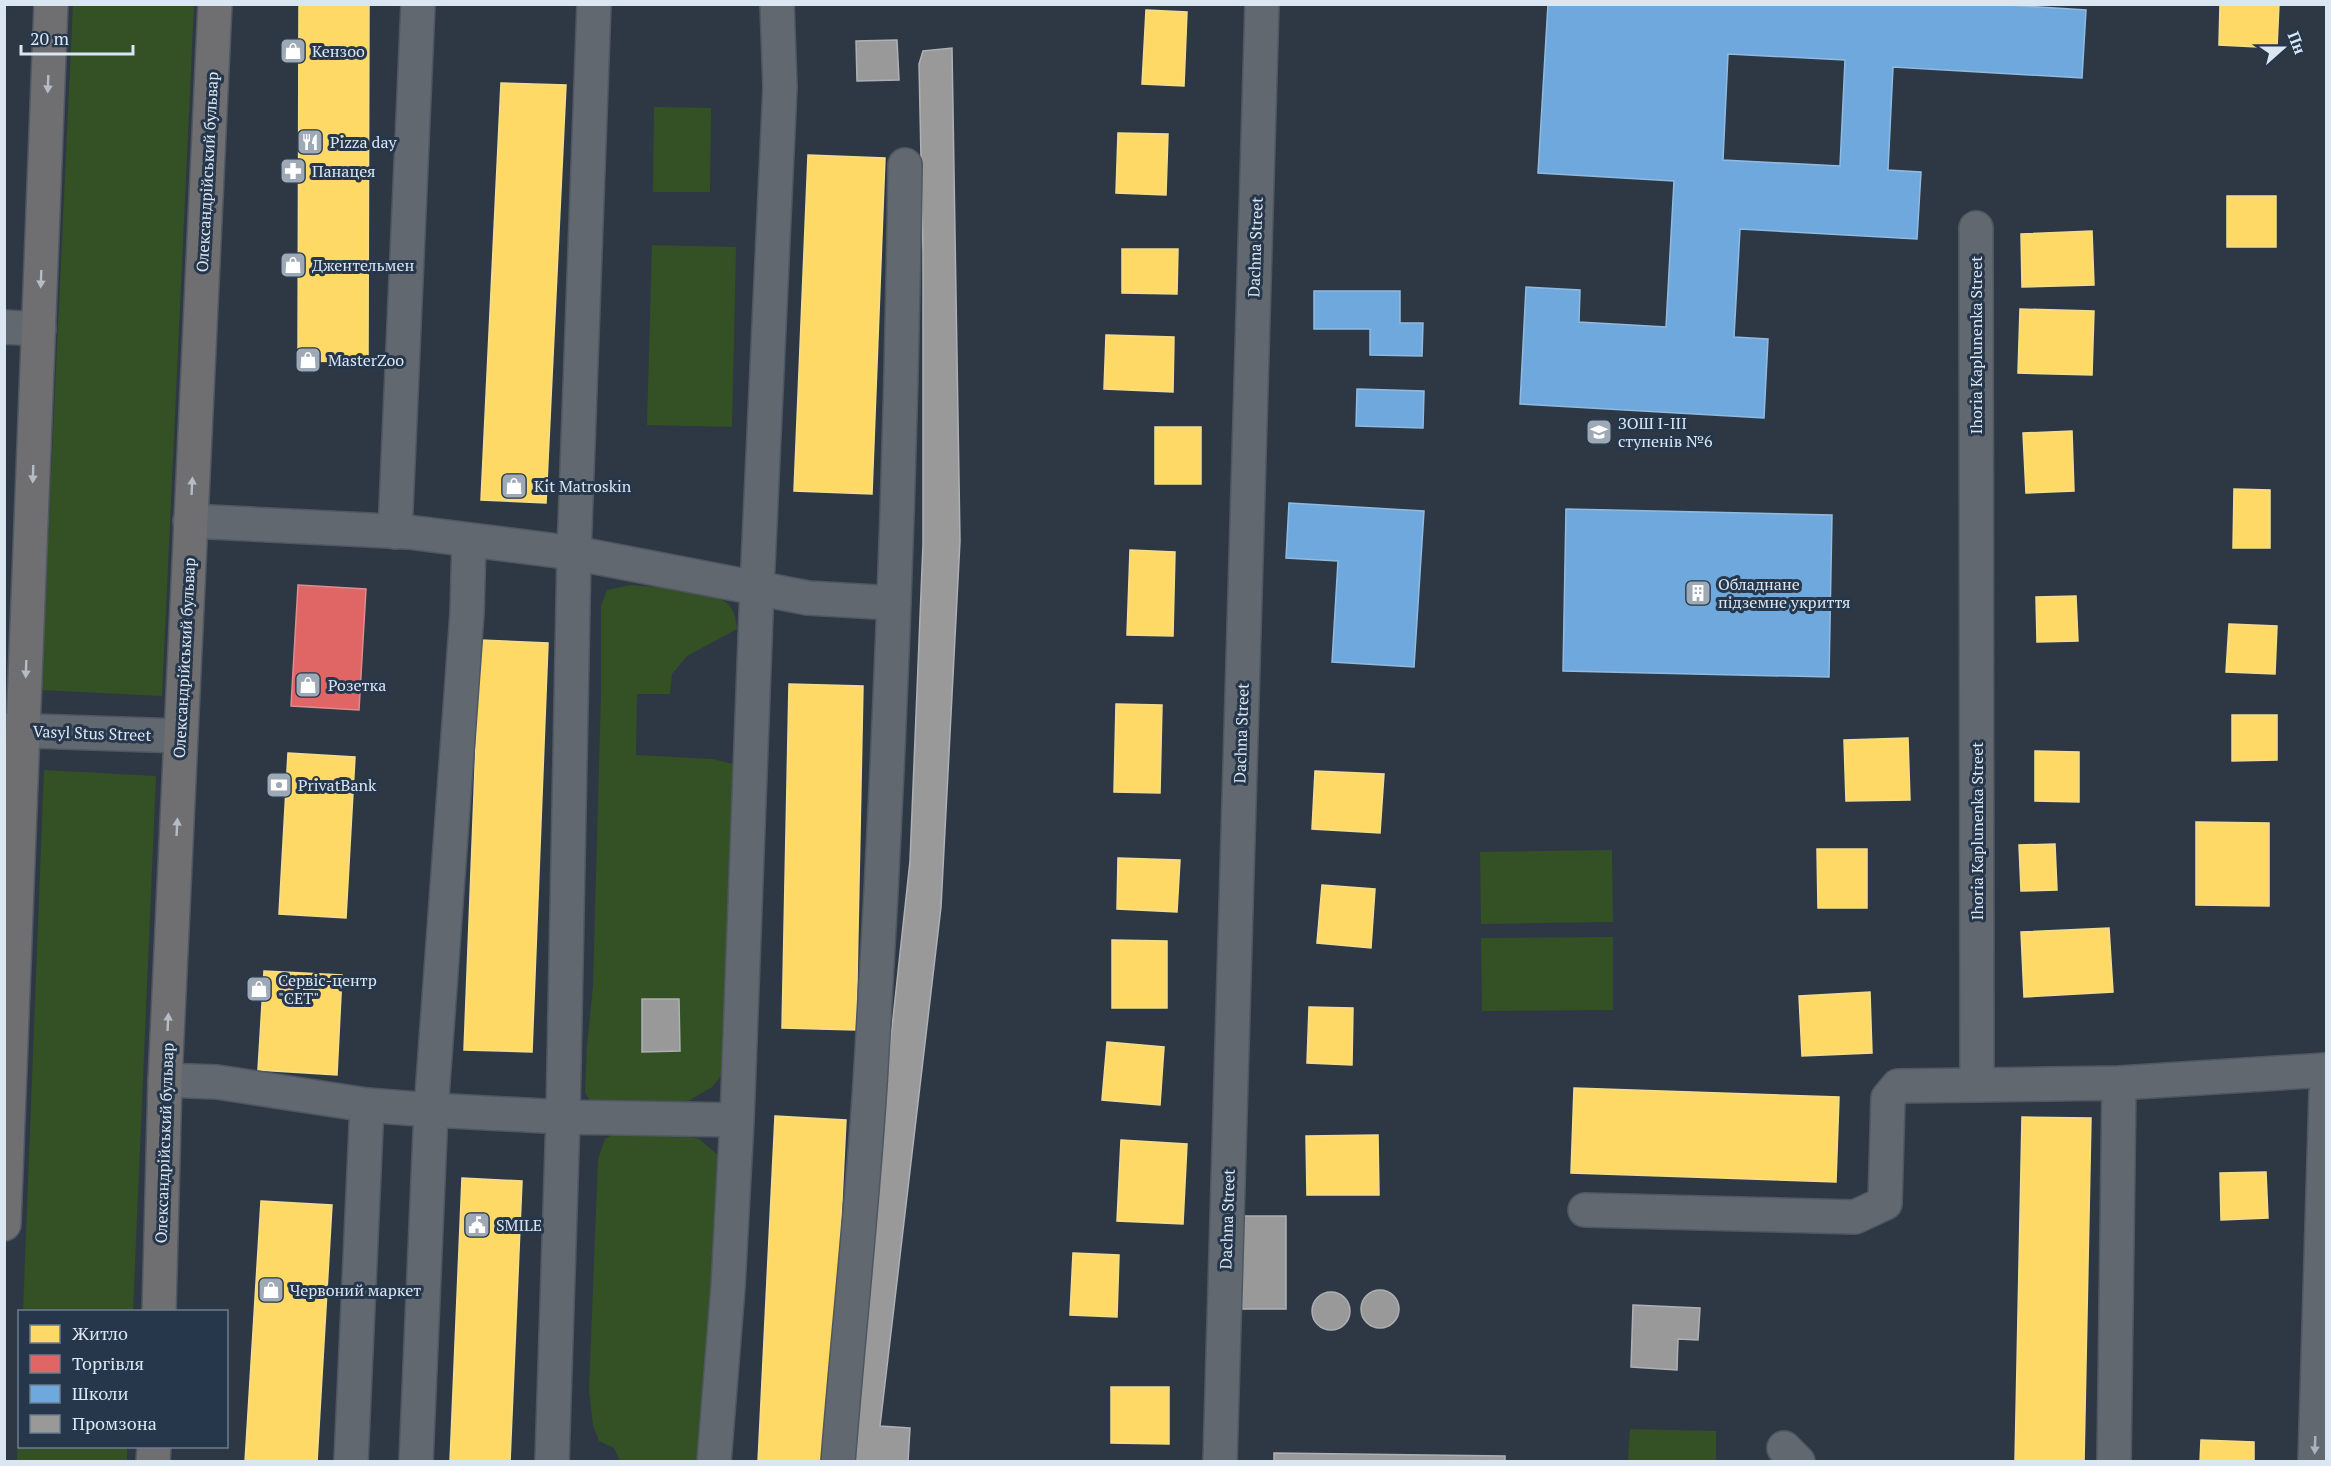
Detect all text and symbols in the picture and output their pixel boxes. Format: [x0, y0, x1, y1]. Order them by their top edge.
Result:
scale bar [21, 18, 134, 56]
north arrow [2253, 18, 2313, 78]
text: 20 m [30, 26, 70, 50]
text: Пн [2283, 28, 2311, 58]
shop icon: Кензоо [278, 36, 308, 66]
place label: Кензоо [312, 40, 365, 62]
street label: Олександрійський бульвар [191, 71, 223, 273]
one-way arrow [44, 74, 53, 93]
restaurant icon: Pizza day [295, 127, 325, 157]
place label: Pizza day [330, 131, 398, 153]
pharmacy icon: Панацея [278, 156, 308, 186]
place label: Панацея [312, 160, 376, 182]
street label: Dachna Street [1242, 196, 1268, 298]
shop icon: Джентельмен [278, 250, 308, 280]
place label: Джентельмен [312, 254, 414, 276]
street label: Ihoria Kaplunenka Street [1965, 256, 1987, 434]
one-way arrow [36, 269, 45, 288]
shop icon: MasterZoo [293, 345, 323, 375]
place label: MasterZoo [328, 349, 404, 371]
place label: ЗОШ І-ІІІ ступенів №6 [1618, 412, 1713, 452]
school or university icon: ЗОШ І-ІІІ ступенів №6 [1584, 417, 1614, 447]
one-way arrow [29, 464, 38, 483]
shop icon: Kit Matroskin [499, 471, 529, 501]
place label: Kit Matroskin [534, 475, 632, 497]
one-way arrow [188, 476, 197, 495]
street label: Олександрійський бульвар [168, 557, 200, 759]
place label: Обладнане підземне укриття [1718, 573, 1851, 613]
building icon: Обладнане підземне укриття [1683, 578, 1713, 608]
one-way arrow [21, 659, 30, 678]
shop icon: Розетка [293, 670, 323, 700]
place label: Розетка [328, 674, 386, 696]
street label: Dachna Street [1228, 682, 1254, 784]
street label: Vasyl Stus Street [32, 720, 152, 746]
street label: Ihoria Kaplunenka Street [1966, 742, 1988, 920]
bank icon: PrivatBank [264, 770, 294, 800]
place label: PrivatBank [298, 774, 377, 796]
one-way arrow [172, 818, 181, 837]
place label: Сервіс-центр "СЕТ" [278, 969, 377, 1009]
shop icon: Сервіс-центр "СЕТ" [244, 974, 274, 1004]
one-way arrow [163, 1013, 173, 1032]
street label: Олександрійський бульвар [150, 1042, 178, 1244]
street label: Dachna Street [1214, 1168, 1240, 1270]
public building icon: SMILE [462, 1210, 492, 1240]
place label: SMILE [496, 1214, 542, 1236]
shop icon: Червоний маркет [256, 1275, 286, 1305]
place label: Червоний маркет [290, 1279, 421, 1301]
legend [18, 1310, 228, 1448]
text: Житло [72, 1321, 128, 1345]
text: Торгівля [72, 1351, 144, 1375]
text: Школи [72, 1381, 129, 1405]
text: Промзона [72, 1411, 157, 1435]
one-way arrow [2310, 1436, 2320, 1455]

